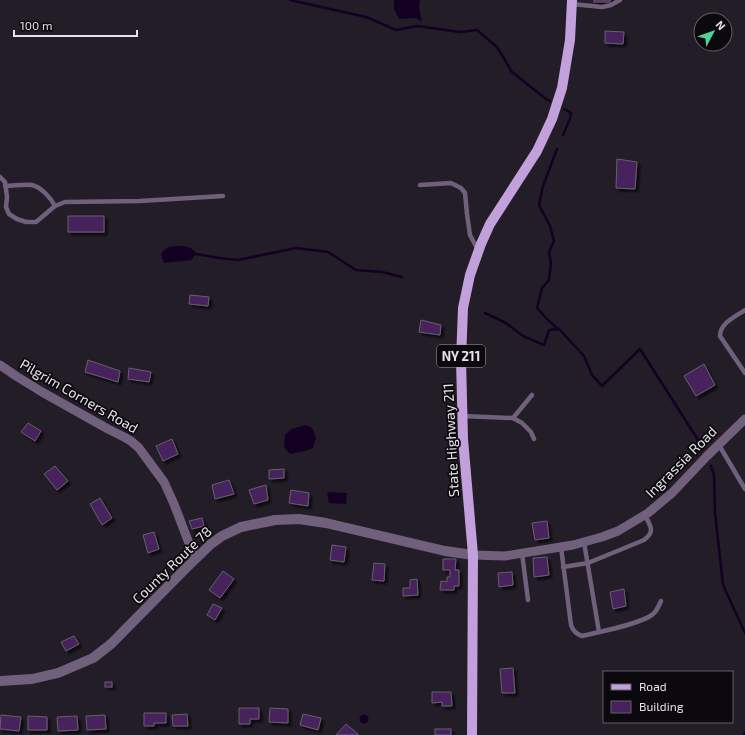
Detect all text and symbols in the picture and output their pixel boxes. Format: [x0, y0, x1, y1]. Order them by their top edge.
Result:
scale bar [14, 12, 137, 38]
north arrow [693, 12, 733, 52]
text: 100 m [20, 18, 52, 32]
text: N [713, 18, 728, 32]
road number: NY 211 [437, 345, 485, 367]
street label: Pilgrim Corners Road [17, 355, 141, 436]
street label: State Highway 211 [439, 383, 462, 497]
street label: Ingrassia Road [642, 423, 720, 501]
street label: County Route 78 [128, 522, 215, 607]
legend [603, 671, 733, 723]
text: Road [639, 679, 667, 693]
text: Building [639, 699, 684, 713]

